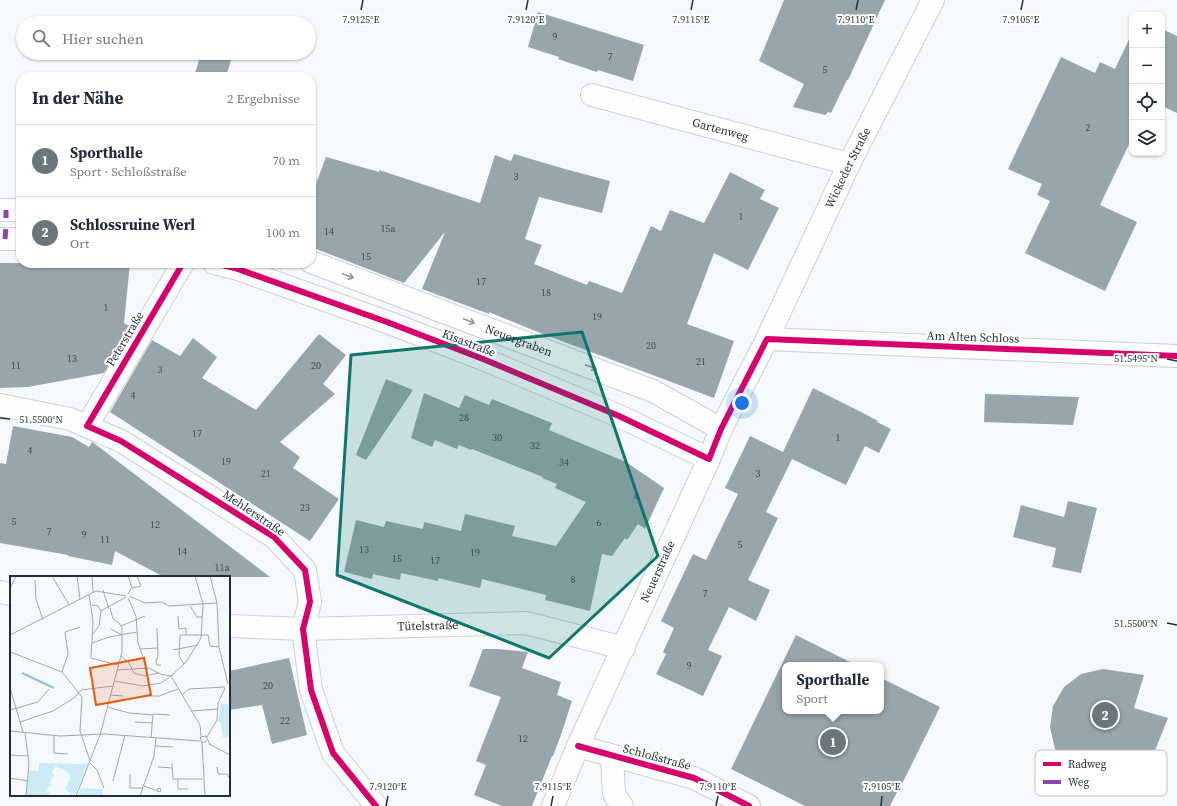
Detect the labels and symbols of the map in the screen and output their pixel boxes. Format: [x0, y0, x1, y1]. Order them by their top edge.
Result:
text: 7.9125°E [342, 13, 380, 26]
text: 7.9120°E [507, 13, 545, 26]
text: 7.9115°E [672, 13, 710, 26]
text: 7.9110°E [837, 13, 875, 26]
text: 7.9105°E [1002, 13, 1040, 26]
house number: 9 [553, 30, 558, 43]
house number: 7 [608, 50, 613, 63]
house number: 5 [823, 63, 828, 76]
street label: Gartenweg [690, 114, 750, 145]
house number: 2 [1086, 121, 1091, 134]
street label: Wickeder Straße [821, 125, 874, 211]
house number: 3 [514, 170, 519, 183]
house number: 1 [739, 210, 744, 223]
house number: 15a [380, 222, 396, 235]
house number: 14 [324, 225, 334, 238]
house number: 15 [361, 250, 371, 263]
one-way arrow [341, 272, 353, 280]
house number: 17 [476, 275, 486, 288]
house number: 18 [541, 286, 551, 299]
house number: 1 [104, 301, 109, 314]
street label: Peterstraße [102, 309, 148, 369]
house number: 19 [592, 310, 602, 323]
one-way arrow [463, 318, 475, 326]
street label: Neuergraben [483, 320, 554, 360]
street label: Kisastraße [440, 325, 498, 361]
street label: Am Alten Schloss [926, 327, 1020, 347]
house number: 20 [646, 339, 656, 352]
house number: 13 [67, 352, 77, 365]
text: 51.5495°N [1114, 352, 1158, 365]
house number: 21 [696, 355, 706, 368]
house number: 11 [11, 359, 21, 372]
house number: 20 [311, 359, 321, 372]
house number: 3 [158, 363, 163, 376]
one-way arrow [584, 364, 596, 372]
house number: 4 [131, 389, 136, 402]
your location [732, 393, 752, 413]
house number: 28 [459, 411, 469, 424]
text: 51.5500°N [19, 413, 63, 426]
house number: 17 [192, 427, 202, 440]
house number: 30 [492, 431, 502, 444]
house number: 1 [836, 431, 841, 444]
house number: 32 [530, 439, 540, 452]
house number: 4 [28, 444, 33, 457]
house number: 19 [221, 455, 231, 468]
house number: 34 [559, 456, 569, 469]
house number: 21 [261, 467, 271, 480]
house number: 3 [756, 467, 761, 480]
street label: Mehlerstraße [220, 486, 288, 540]
house number: 4 [634, 490, 639, 503]
house number: 23 [300, 501, 310, 514]
house number: 5 [12, 515, 17, 528]
house number: 6 [597, 516, 602, 529]
house number: 12 [150, 518, 160, 531]
house number: 7 [47, 525, 52, 538]
house number: 9 [82, 528, 87, 541]
house number: 11 [100, 533, 110, 546]
street label: Neuerstraße [637, 538, 679, 605]
house number: 5 [738, 538, 743, 551]
house number: 13 [359, 543, 369, 556]
house number: 14 [177, 545, 187, 558]
house number: 19 [470, 546, 480, 559]
house number: 15 [392, 552, 402, 565]
house number: 17 [430, 554, 440, 567]
house number: 11a [214, 561, 230, 574]
house number: 8 [571, 573, 576, 586]
inset map [10, 576, 230, 796]
house number: 7 [703, 587, 708, 600]
street label: Tütelstraße [397, 617, 459, 634]
text: 51.5500°N [1114, 617, 1158, 630]
house number: 9 [687, 659, 692, 672]
house number: 20 [263, 679, 273, 692]
pin: 2 [1092, 700, 1118, 730]
house number: 22 [280, 714, 290, 727]
pin: 1 [820, 727, 846, 757]
house number: 12 [518, 732, 528, 745]
street label: Schloßstraße [621, 740, 693, 774]
legend [1035, 750, 1167, 796]
text: Radweg [1068, 757, 1107, 772]
text: Weg [1068, 775, 1089, 790]
text: 7.9120°E [369, 780, 407, 793]
text: 7.9115°E [534, 780, 572, 793]
text: 7.9110°E [699, 780, 737, 793]
text: 7.9105°E [863, 780, 901, 793]

